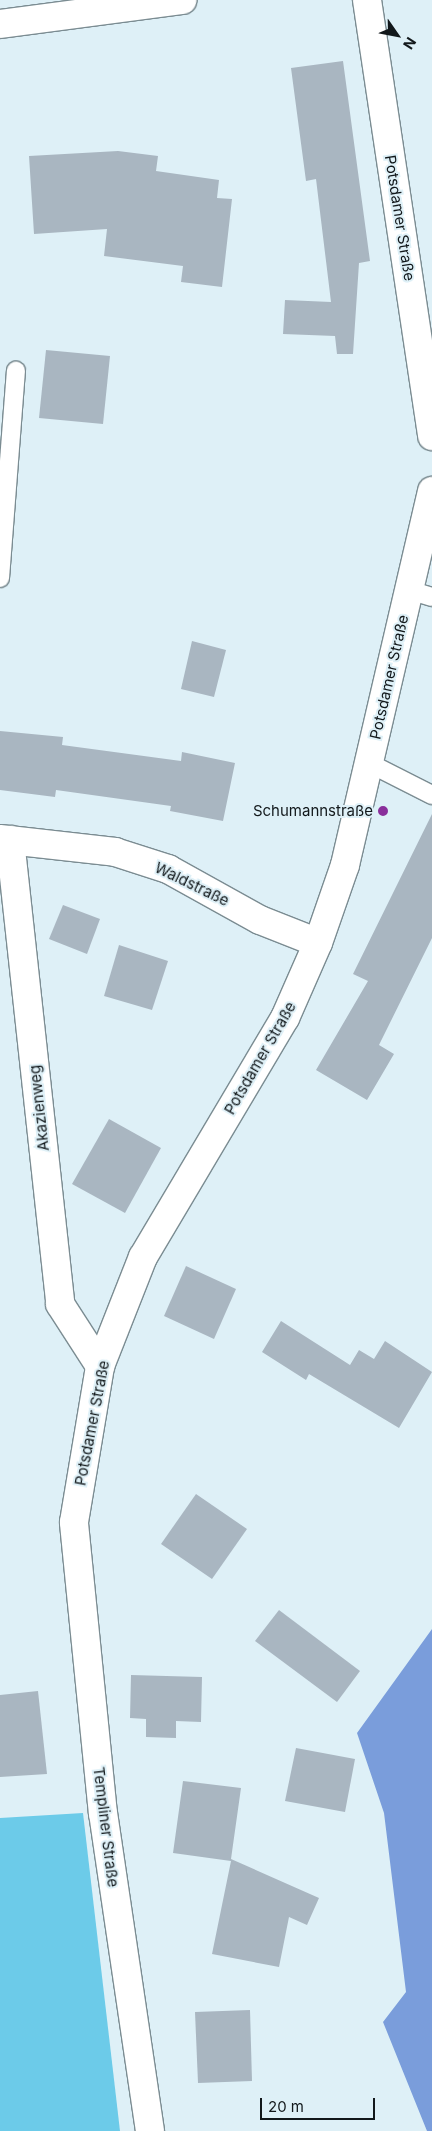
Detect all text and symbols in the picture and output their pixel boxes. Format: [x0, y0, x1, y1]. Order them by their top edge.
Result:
north arrow [372, 10, 422, 60]
text: N [400, 34, 420, 53]
street label: Potsdamer Straße [381, 154, 419, 282]
street label: Potsdamer Straße [366, 613, 412, 741]
place label: Schumannstraße [253, 802, 373, 820]
marker: Schumannstraße [377, 805, 389, 817]
street label: Waldstraße [152, 858, 232, 910]
street label: Potsdamer Straße [220, 998, 300, 1118]
street label: Akazienweg [26, 1064, 52, 1152]
street label: Potsdamer Straße [71, 1359, 113, 1487]
street label: Templiner Straße [90, 1766, 122, 1888]
scale bar [262, 2088, 377, 2120]
text: 20 m [268, 2097, 304, 2116]

